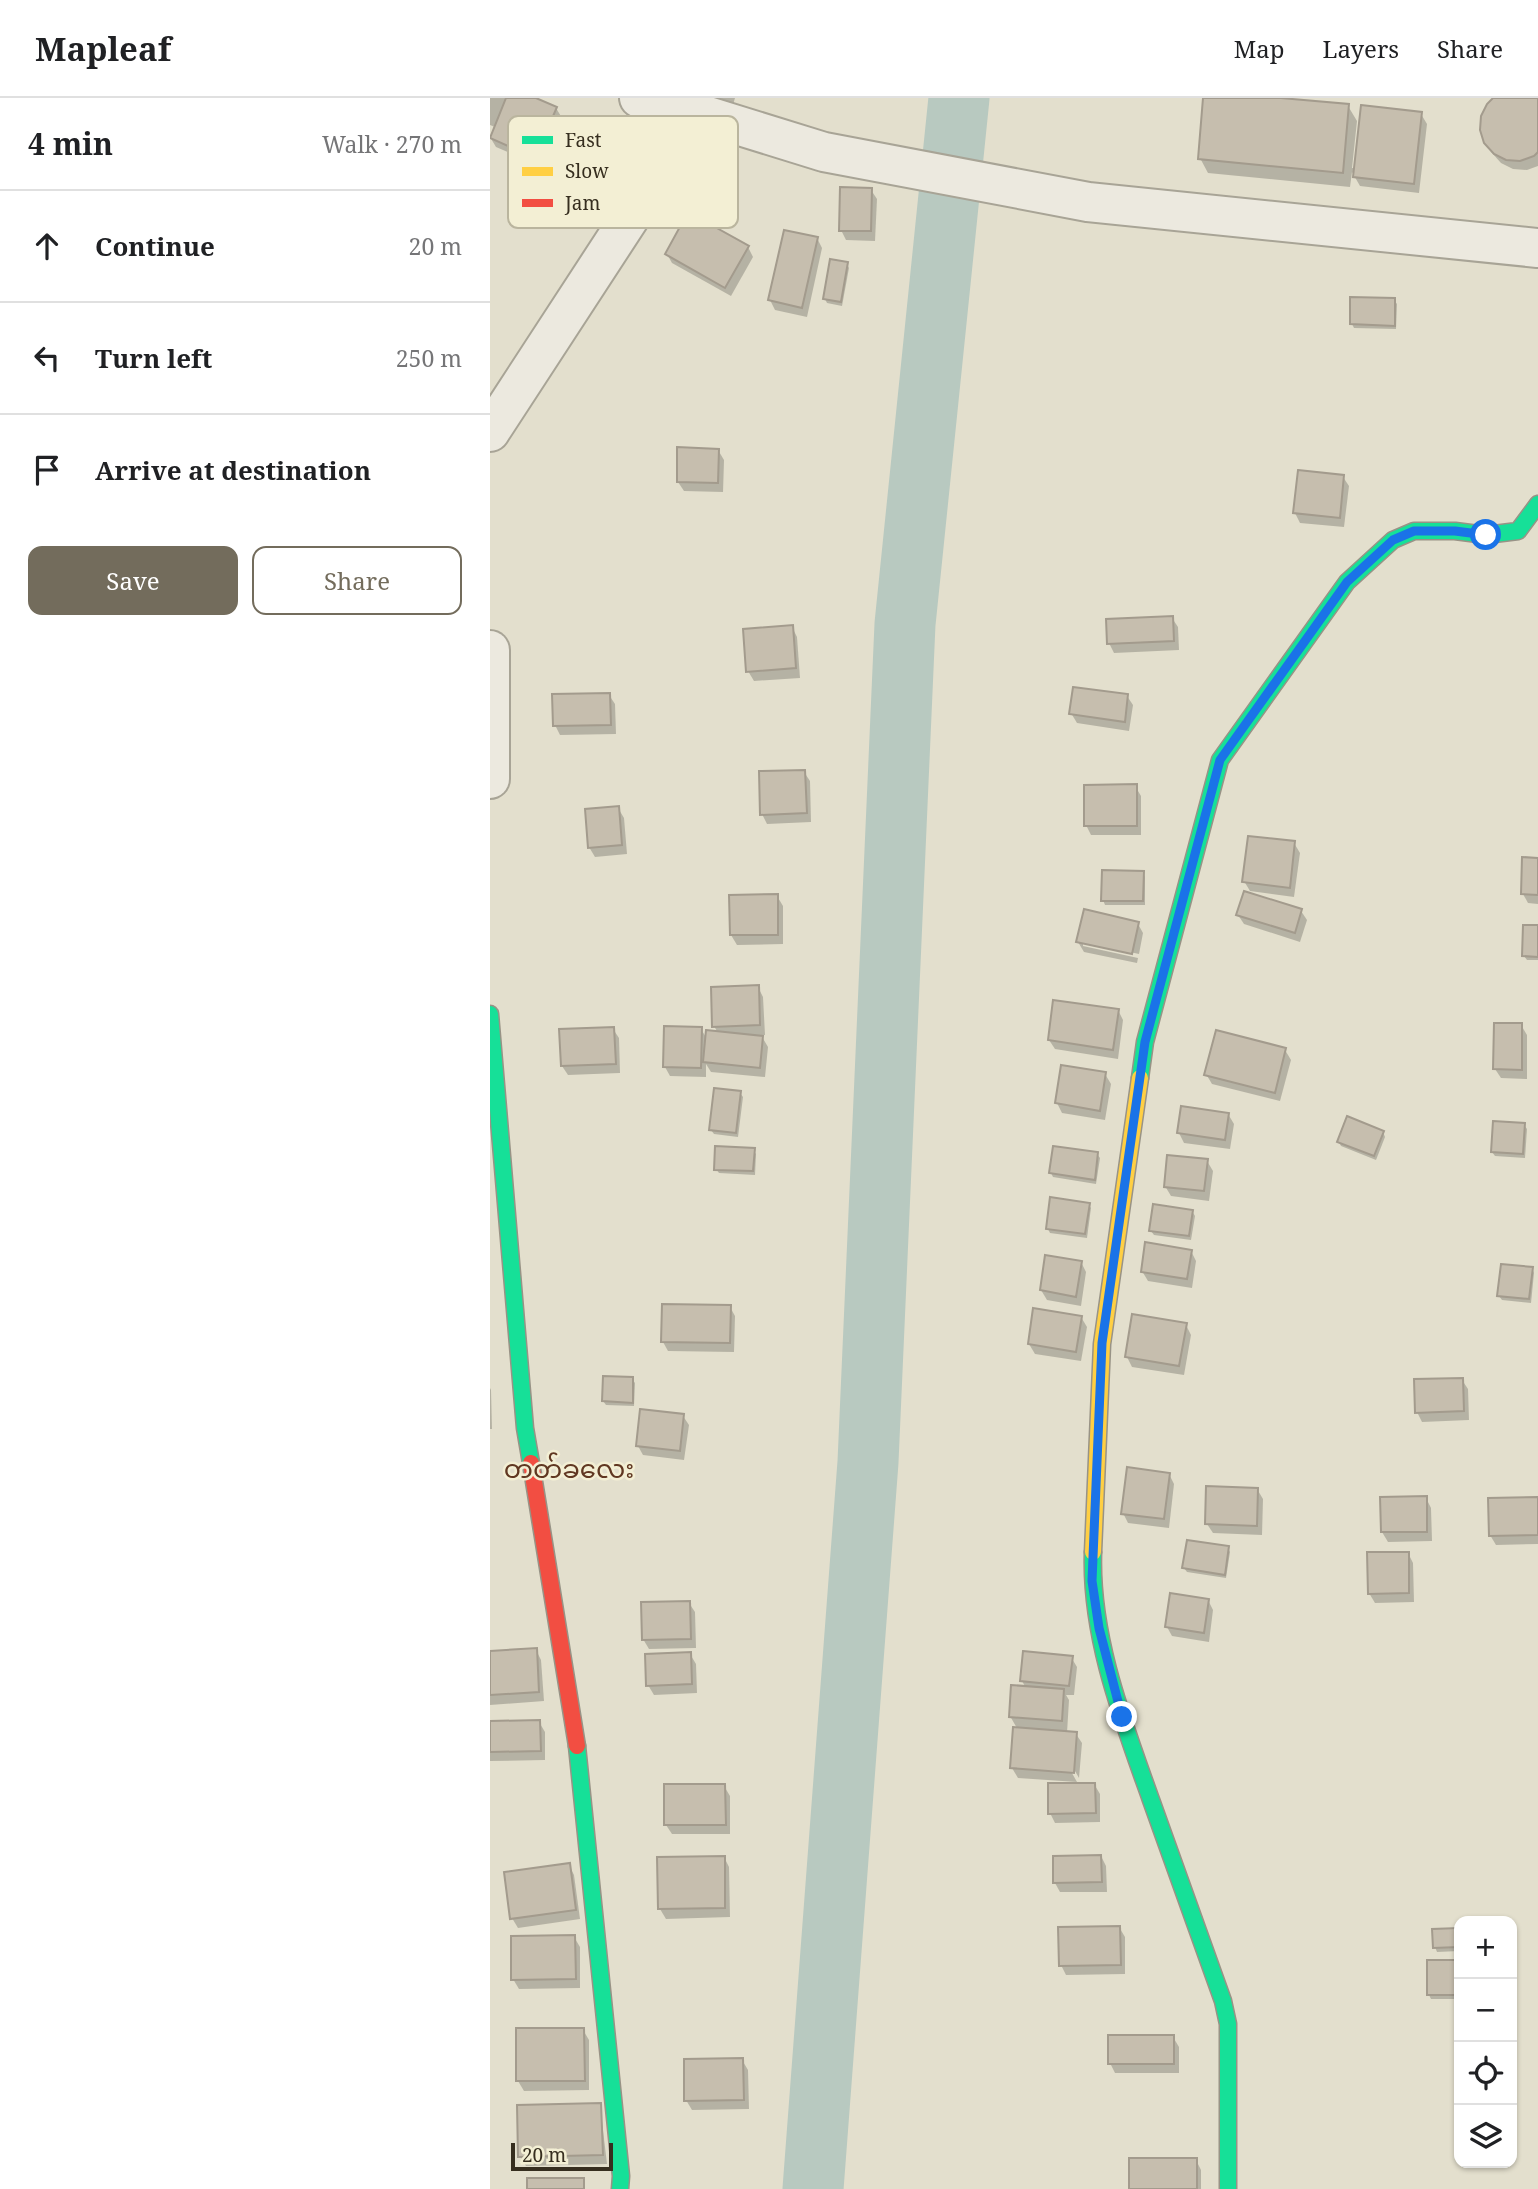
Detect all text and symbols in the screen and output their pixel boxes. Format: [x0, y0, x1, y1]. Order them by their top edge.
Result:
text: Mapleaf [35, 26, 171, 71]
text: Map [1234, 32, 1285, 65]
text: Layers [1323, 32, 1399, 65]
text: Share [1437, 32, 1503, 65]
legend [508, 116, 738, 228]
text: 4 min [28, 123, 113, 164]
text: Fast [565, 127, 602, 153]
text: Walk · 270 m [322, 128, 462, 160]
text: Slow [565, 158, 609, 184]
text: Jam [564, 190, 600, 216]
icon: ahead [28, 227, 66, 265]
text: Continue [95, 228, 215, 264]
text: 20 m [409, 230, 462, 262]
icon: left [28, 339, 66, 377]
text: Turn left [95, 340, 212, 376]
text: 250 m [396, 342, 462, 374]
icon: arrive [28, 451, 66, 489]
text: Arrive at destination [95, 452, 371, 488]
route start [1470, 519, 1501, 550]
button: Save [28, 546, 238, 615]
button: Share [252, 546, 462, 615]
district label: တတ်ခလေး [504, 1450, 634, 1486]
route end [1106, 1701, 1137, 1732]
map controls [1454, 1916, 1517, 2168]
button: + [1454, 1916, 1517, 1979]
button: − [1454, 1979, 1517, 2042]
button: locate [1454, 2042, 1517, 2105]
button: layers [1454, 2105, 1517, 2168]
scale bar [511, 2140, 612, 2172]
text: 20 m [522, 2142, 566, 2168]

